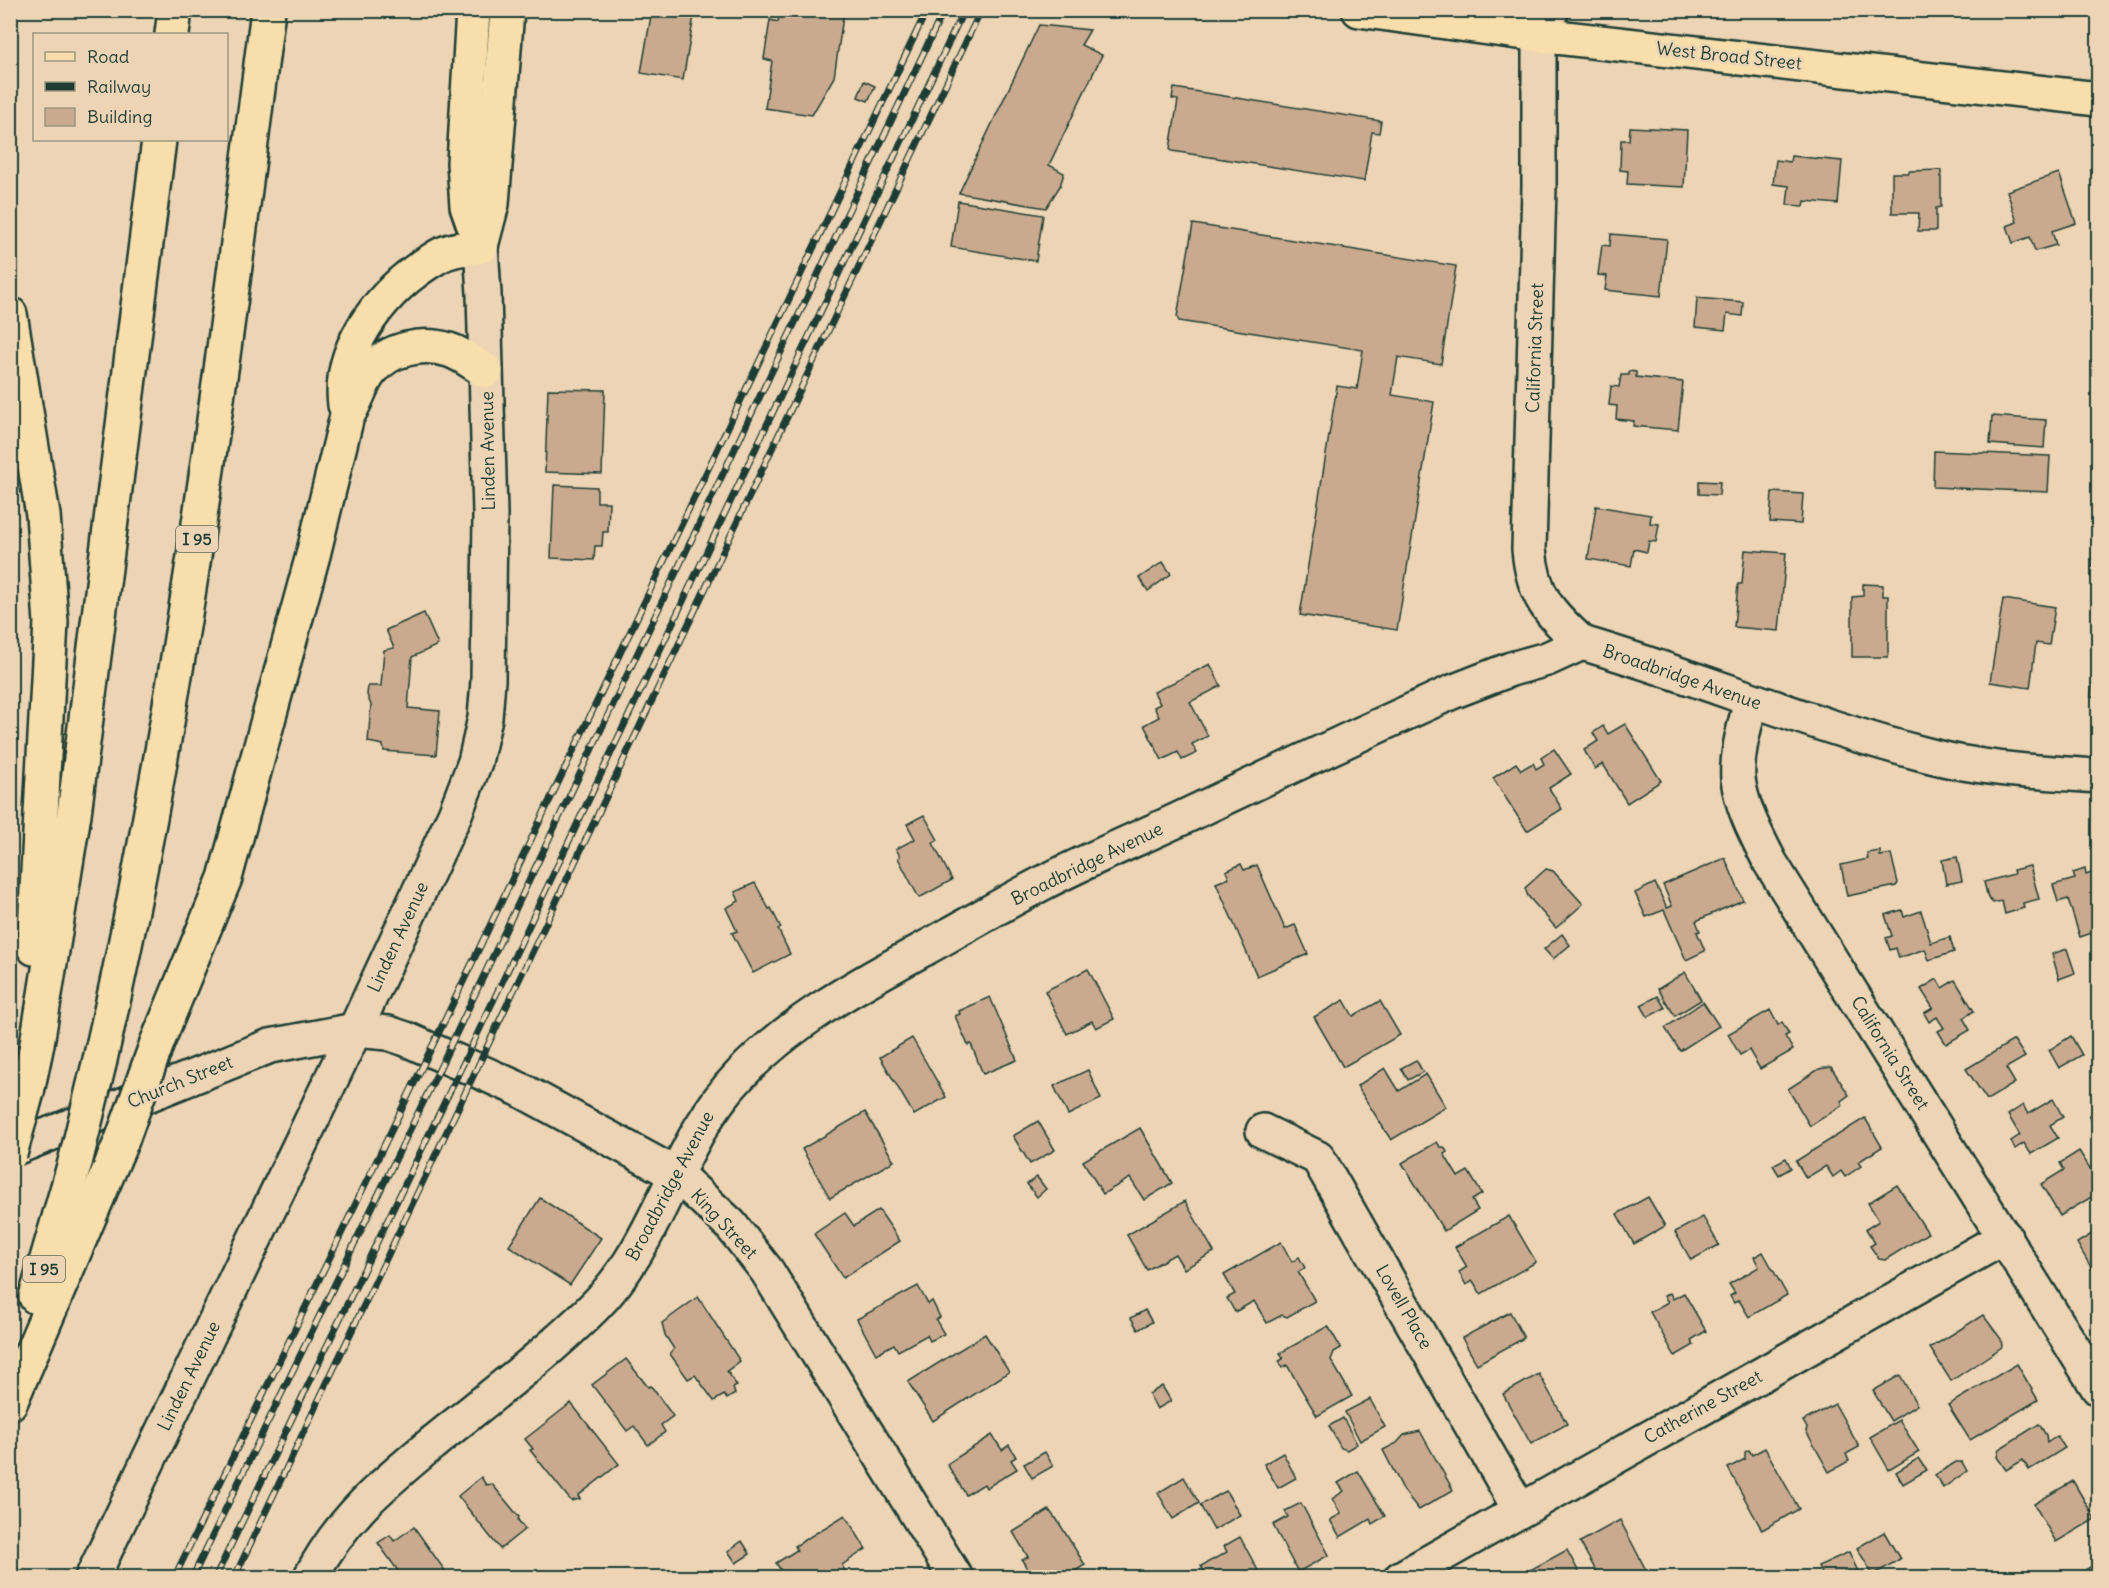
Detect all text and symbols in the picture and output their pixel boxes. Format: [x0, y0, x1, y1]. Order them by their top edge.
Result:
legend [33, 33, 228, 141]
street label: West Broad Street [1655, 36, 1803, 75]
text: Road [87, 45, 130, 68]
text: Railway [87, 75, 151, 98]
text: Building [87, 105, 152, 128]
street label: California Street [1521, 283, 1548, 413]
street label: Linden Avenue [475, 391, 500, 511]
road number: I 95 [176, 526, 218, 552]
street label: Broadbridge Avenue [1600, 639, 1764, 714]
street label: Broadbridge Avenue [1007, 817, 1166, 910]
street label: Linden Avenue [362, 878, 433, 996]
street label: California Street [1846, 991, 1935, 1114]
street label: Church Street [124, 1050, 236, 1113]
street label: Broadbridge Avenue [620, 1107, 719, 1265]
street label: King Street [686, 1184, 763, 1264]
road number: I 95 [23, 1256, 65, 1282]
street label: Lovell Place [1371, 1260, 1438, 1353]
street label: Linden Avenue [152, 1317, 225, 1435]
street label: Catherine Street [1639, 1365, 1766, 1449]

